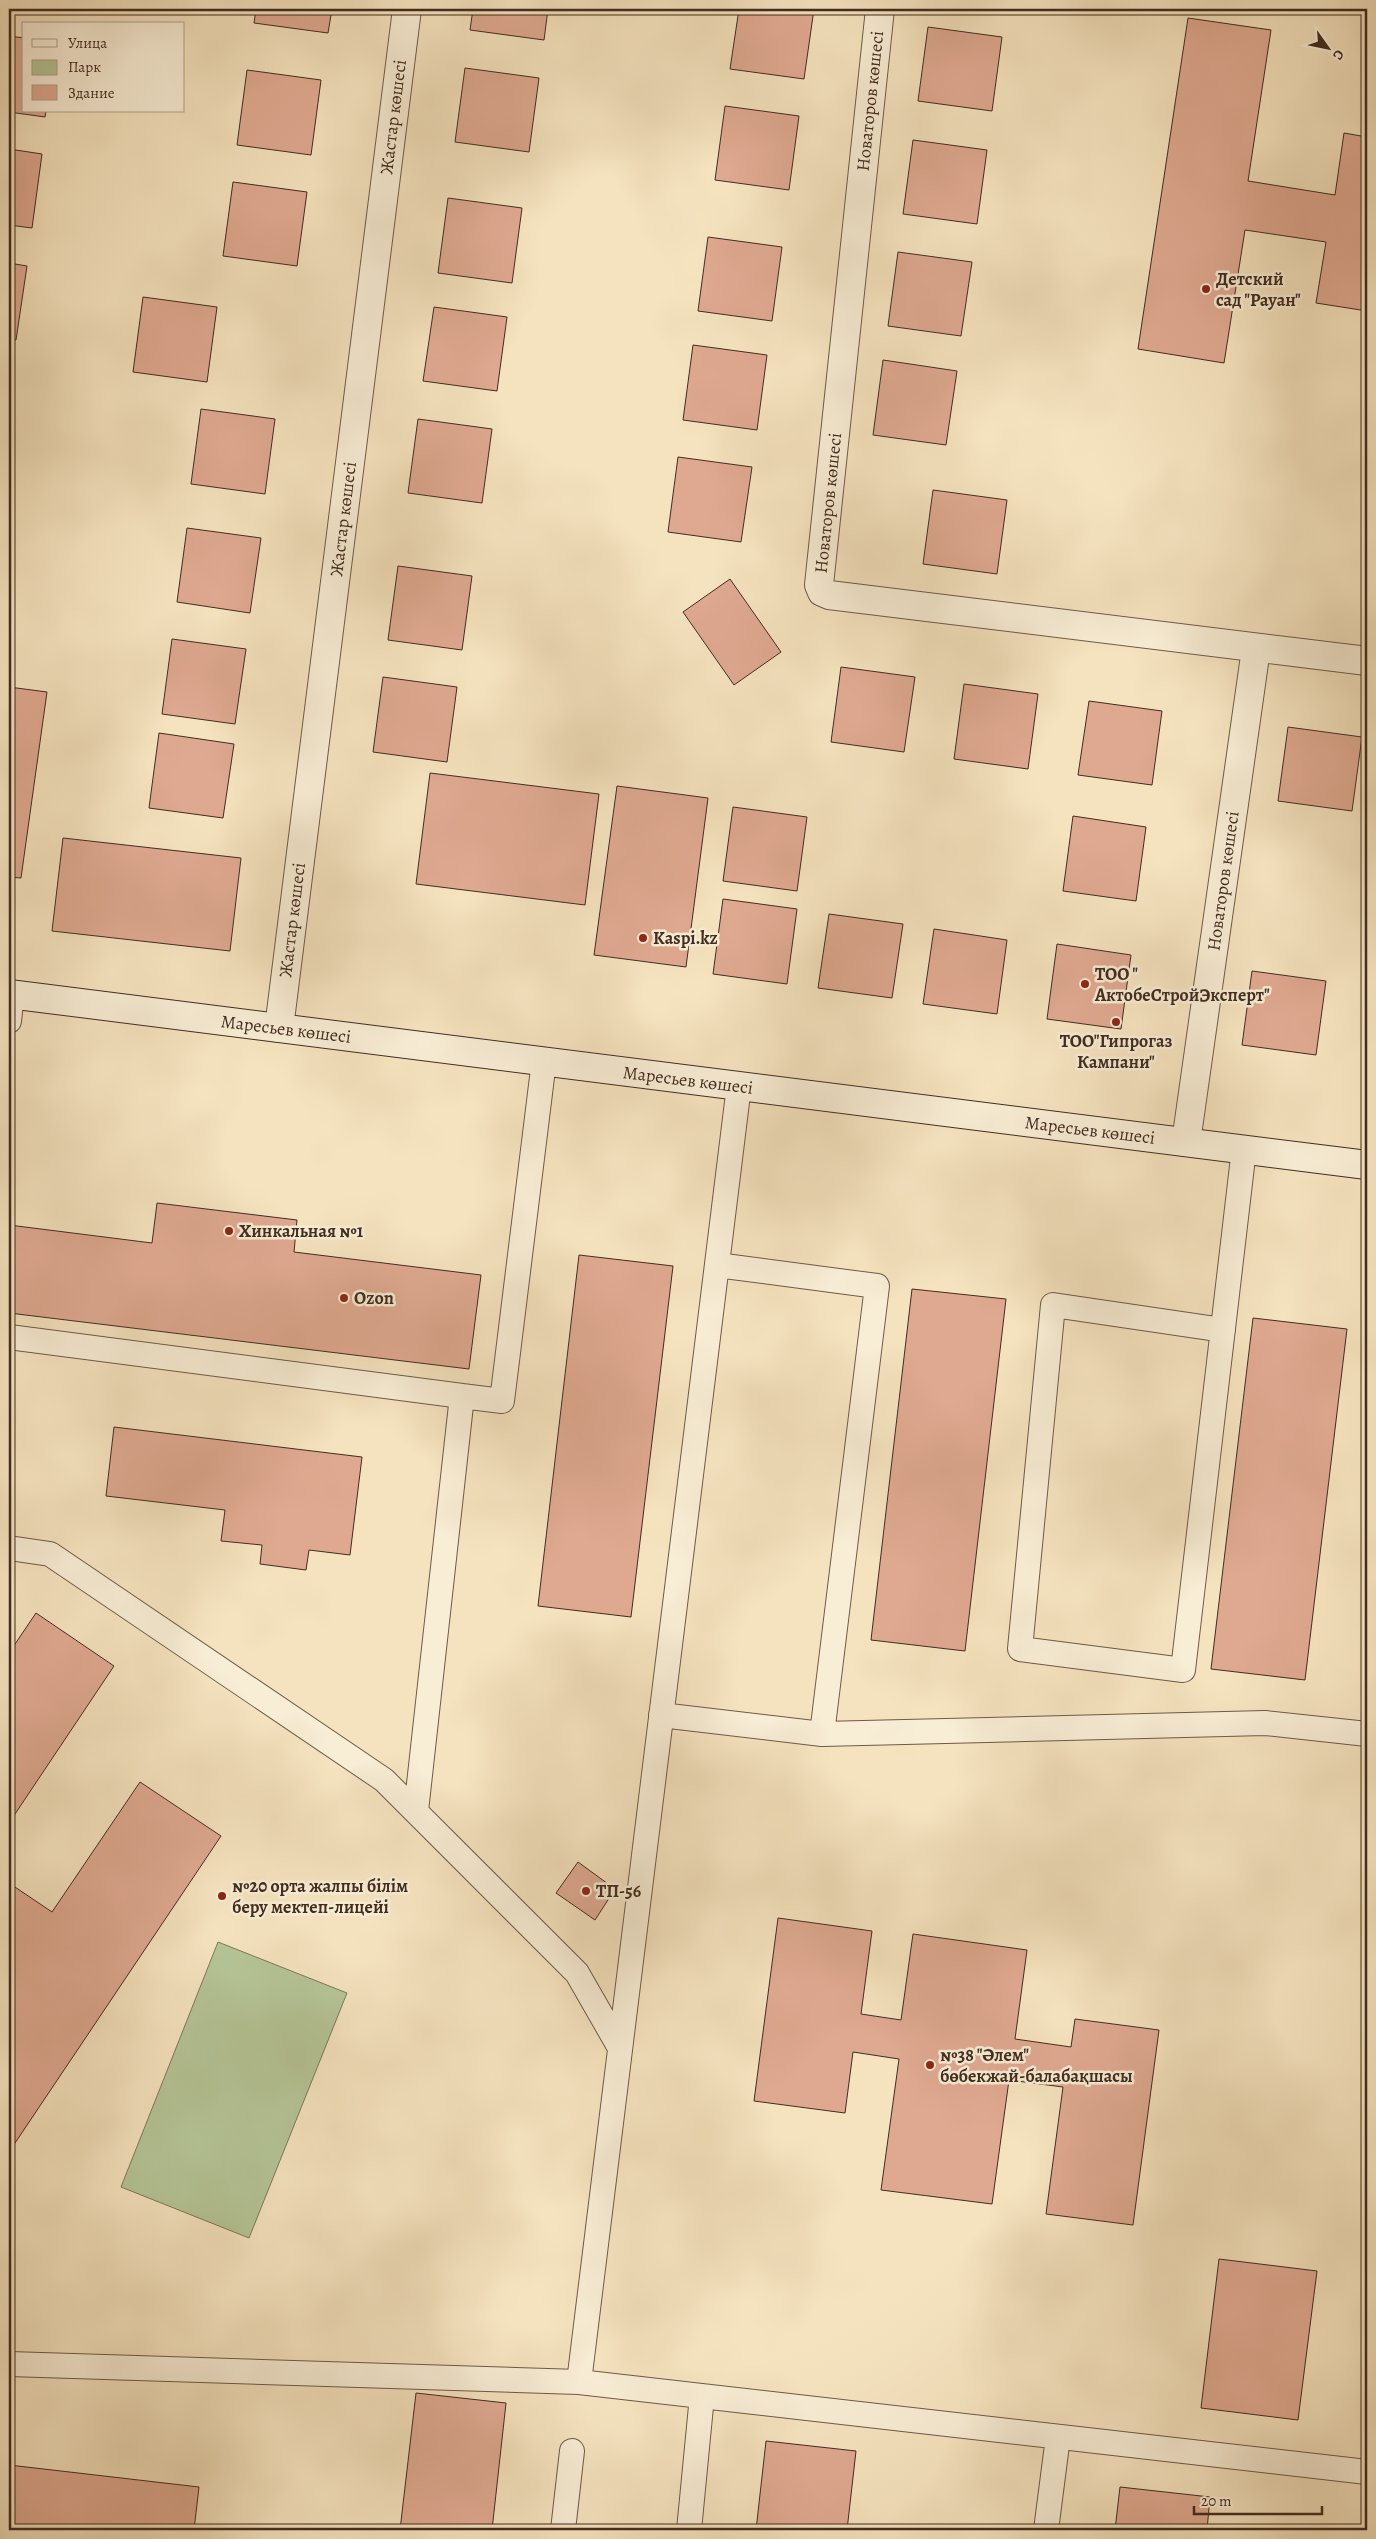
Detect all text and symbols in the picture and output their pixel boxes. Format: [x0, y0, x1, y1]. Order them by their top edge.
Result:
legend [22, 22, 185, 112]
north arrow [1304, 22, 1354, 72]
street label: Новаторов көшесі [851, 30, 889, 172]
text: Улица [68, 33, 107, 53]
text: С [1328, 46, 1349, 64]
text: Парк [68, 57, 101, 77]
street label: Жастар көшесі [374, 58, 412, 176]
text: Здание [68, 83, 115, 103]
place label: Детский сад "Рауан" [1216, 267, 1301, 312]
marker: Детский сад "Рауан" [1200, 283, 1212, 295]
street label: Новаторов көшесі [809, 432, 847, 574]
street label: Жастар көшесі [324, 460, 362, 578]
street label: Новаторов көшесі [1201, 810, 1245, 952]
street label: Жастар көшесі [273, 861, 311, 979]
place label: Kaspi.kz [653, 926, 718, 950]
marker: Kaspi.kz [637, 932, 649, 944]
place label: ТОО " АктобеСтройЭксперт" [1094, 962, 1270, 1007]
marker: ТОО " АктобеСтройЭксперт" [1079, 978, 1091, 990]
street label: Маресьев көшесі [220, 1009, 352, 1049]
marker: ТОО"Гипрогаз Кампани" [1110, 1016, 1122, 1028]
place label: ТОО"Гипрогаз Кампани" [1060, 1029, 1173, 1074]
street label: Маресьев көшесі [622, 1060, 754, 1100]
street label: Маресьев көшесі [1024, 1110, 1156, 1150]
place label: Хинкальная №1 [239, 1219, 364, 1243]
marker: Хинкальная №1 [223, 1225, 235, 1237]
place label: Ozon [354, 1286, 394, 1310]
marker: Ozon [338, 1292, 350, 1304]
place label: №20 орта жалпы білім беру мектеп-лицейі [232, 1874, 408, 1919]
place label: ТП-56 [596, 1879, 641, 1903]
marker: ТП-56 [580, 1885, 592, 1897]
marker: №20 орта жалпы білім беру мектеп-лицейі [216, 1890, 228, 1902]
place label: №38 "Әлем" бөбекжай-балабақшасы [940, 2043, 1133, 2088]
marker: №38 "Әлем" бөбекжай-балабақшасы [924, 2059, 936, 2071]
scale bar [1194, 2484, 1321, 2516]
text: 20 m [1201, 2491, 1232, 2511]

